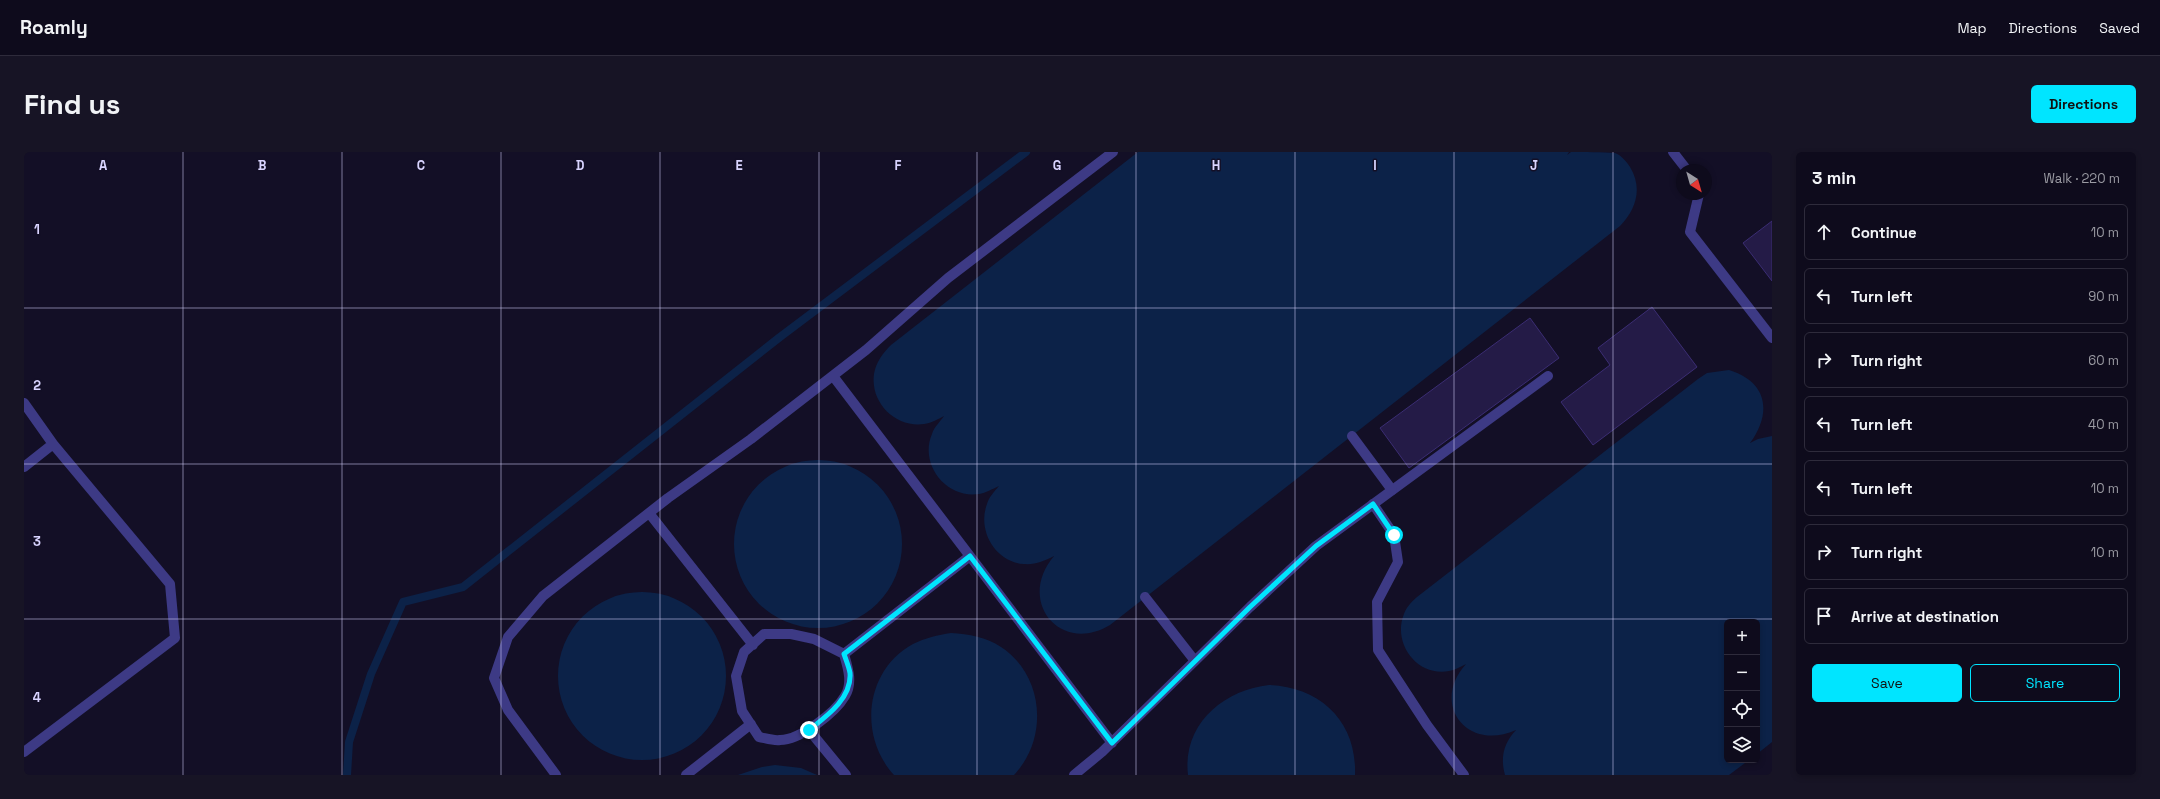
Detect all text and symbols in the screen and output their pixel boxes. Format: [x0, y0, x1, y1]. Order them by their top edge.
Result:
text: Roamly [20, 15, 88, 40]
text: Map [1957, 19, 1987, 37]
text: Directions [2009, 19, 2077, 37]
text: Saved [2099, 19, 2140, 37]
button: Directions [2031, 85, 2136, 123]
text: Find us [24, 86, 121, 122]
text: A [99, 157, 108, 174]
text: B [258, 157, 267, 174]
text: C [417, 157, 425, 174]
text: D [576, 157, 585, 174]
text: E [735, 157, 743, 174]
text: F [895, 157, 902, 174]
text: G [1053, 157, 1061, 174]
text: H [1212, 157, 1220, 174]
text: I [1373, 157, 1377, 174]
text: J [1530, 157, 1538, 174]
north arrow [1676, 164, 1712, 200]
text: 3 min [1812, 167, 1856, 189]
text: Walk · 220 m [2043, 170, 2120, 187]
text: 1 [34, 221, 40, 238]
icon: ahead [1813, 221, 1835, 243]
text: Continue [1851, 223, 1917, 242]
text: 10 m [2091, 224, 2119, 241]
icon: left [1813, 285, 1835, 307]
text: Turn left [1851, 287, 1913, 306]
text: 90 m [2088, 288, 2119, 305]
icon: right [1813, 349, 1835, 371]
text: Turn right [1851, 351, 1922, 370]
text: 60 m [2088, 352, 2119, 369]
text: 2 [33, 377, 41, 394]
icon: left [1813, 413, 1835, 435]
text: Turn left [1851, 415, 1913, 434]
text: 40 m [2088, 416, 2119, 433]
icon: left [1813, 477, 1835, 499]
text: Turn left [1851, 479, 1913, 498]
text: 10 m [2091, 480, 2119, 497]
route start [1385, 526, 1403, 544]
text: 3 [33, 533, 41, 550]
icon: right [1813, 541, 1835, 563]
text: Turn right [1851, 543, 1922, 562]
text: 10 m [2091, 544, 2119, 561]
icon: arrive [1813, 605, 1835, 627]
text: Arrive at destination [1851, 607, 1999, 626]
map controls [1724, 619, 1760, 763]
button: + [1724, 619, 1760, 655]
button: − [1724, 655, 1760, 691]
button: Save [1812, 664, 1962, 702]
button: Share [1970, 664, 2120, 702]
text: 4 [33, 689, 41, 706]
button: locate [1724, 691, 1760, 727]
route end [800, 721, 818, 739]
button: layers [1724, 727, 1760, 763]

